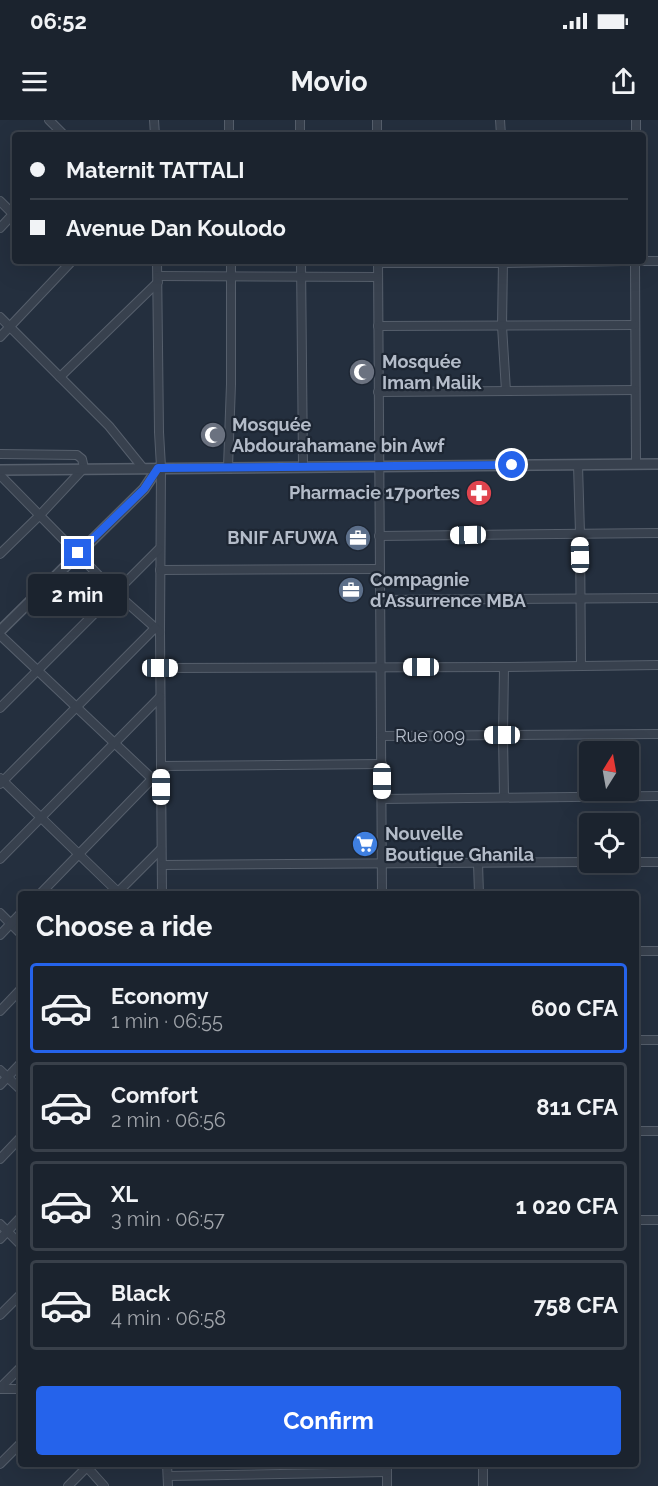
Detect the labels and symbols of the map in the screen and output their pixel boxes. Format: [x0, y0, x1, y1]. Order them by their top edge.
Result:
place label: Mosquée Imam Malik [382, 351, 482, 393]
mosque icon: Mosquée Imam Malik [347, 357, 377, 387]
place label: Mosquée Abdourahamane bin Awf [232, 414, 446, 456]
mosque icon: Mosquée Abdourahamane bin Awf [198, 420, 228, 450]
route start [498, 451, 525, 478]
pharmacy icon: Pharmacie 17portes [464, 478, 494, 508]
place label: Pharmacie 17portes [289, 482, 460, 503]
office icon: BNIF AFUWA [343, 523, 373, 553]
car [450, 526, 486, 544]
place label: BNIF AFUWA [227, 527, 339, 548]
car [571, 537, 589, 573]
route end [64, 539, 91, 566]
place label: Compagnie d'Assurrence MBA [370, 569, 527, 611]
callout: 2 min [28, 574, 128, 616]
office icon: Compagnie d'Assurrence MBA [336, 575, 366, 605]
car [403, 658, 439, 676]
car [142, 659, 178, 677]
street label: Rue 009 [395, 725, 465, 746]
car [484, 726, 520, 744]
north arrow [579, 741, 639, 801]
car [373, 763, 391, 799]
car [152, 769, 170, 805]
place label: Nouvelle Boutique Ghanila [385, 823, 534, 865]
supermarket icon: Nouvelle Boutique Ghanila [350, 829, 380, 859]

